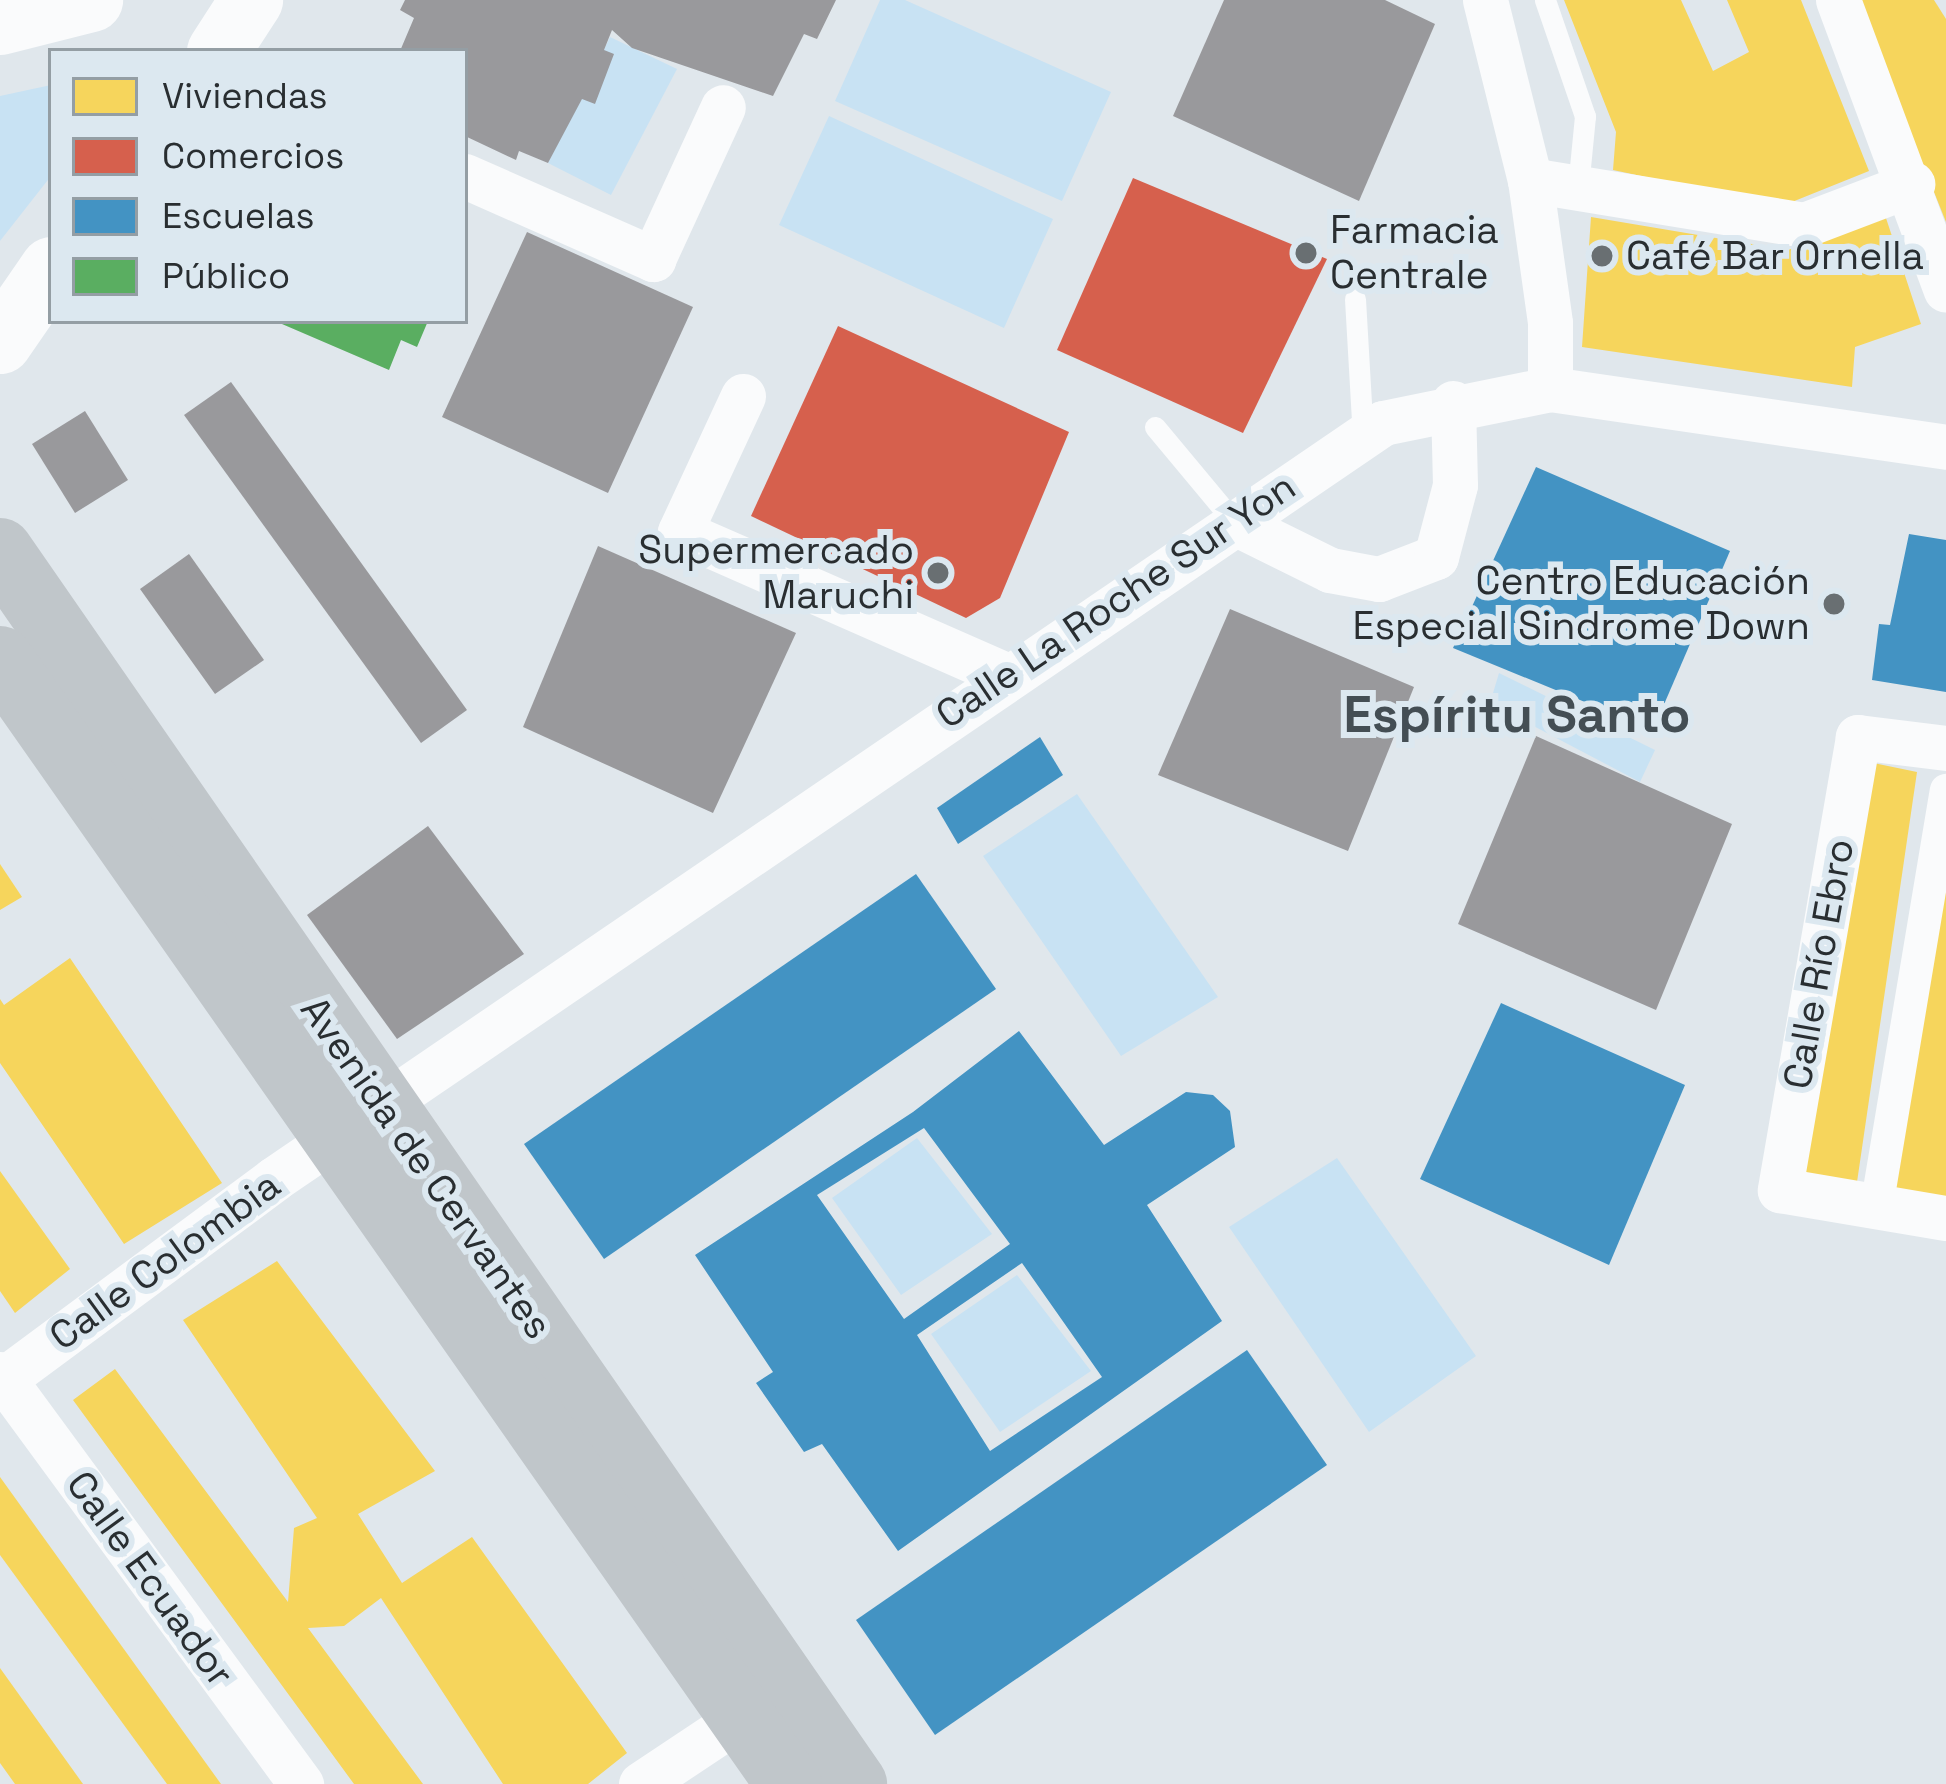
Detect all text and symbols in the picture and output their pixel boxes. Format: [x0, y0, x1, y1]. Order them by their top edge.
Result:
legend [48, 48, 468, 324]
text: Viviendas [162, 73, 327, 119]
text: Comercios [162, 133, 344, 179]
text: Escuelas [162, 193, 314, 239]
place label: Farmacia Centrale [1330, 208, 1499, 299]
place label: Café Bar Ornella [1626, 233, 1924, 279]
marker: Farmacia Centrale [1293, 240, 1319, 266]
marker: Café Bar Ornella [1589, 243, 1615, 269]
text: Público [162, 253, 290, 299]
street label: Calle La Roche Sur Yon [927, 463, 1305, 739]
place label: Supermercado Maruchi [638, 528, 914, 619]
place label: Centro Educación Especial Sindrome Down [1352, 559, 1810, 650]
marker: Supermercado Maruchi [925, 560, 951, 586]
marker: Centro Educación Especial Sindrome Down [1821, 591, 1847, 617]
district label: Espíritu Santo [1343, 684, 1691, 746]
street label: Calle Río Ebro [1774, 835, 1864, 1093]
street label: Avenida de Cervantes [290, 988, 562, 1348]
street label: Calle Colombia [41, 1162, 289, 1360]
street label: Calle Ecuador [56, 1462, 244, 1696]

